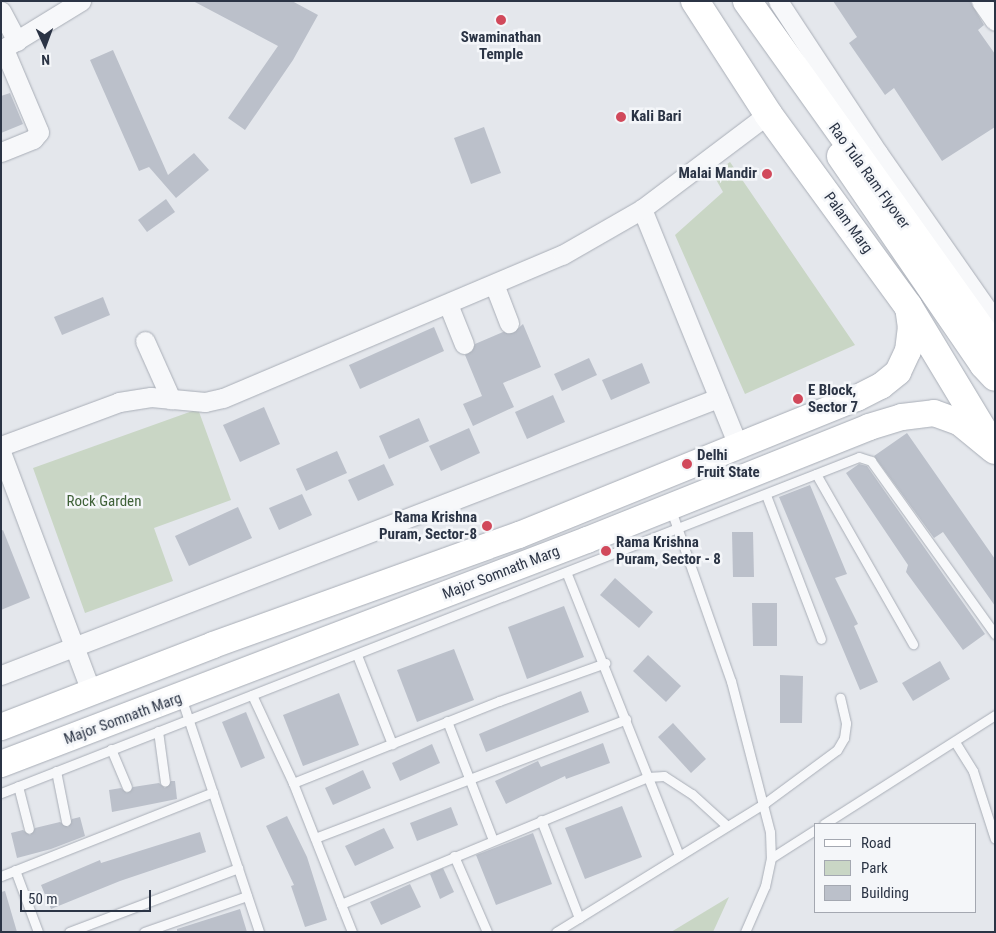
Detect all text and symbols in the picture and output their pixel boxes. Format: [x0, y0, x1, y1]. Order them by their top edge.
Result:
marker: Swaminathan Temple [495, 14, 507, 26]
north arrow [20, 20, 70, 70]
place label: Swaminathan Temple [461, 28, 541, 63]
text: N [41, 52, 50, 68]
place label: Kali Bari [631, 108, 682, 126]
marker: Kali Bari [615, 111, 627, 123]
street label: Rao Tula Ram Flyover [825, 120, 913, 232]
place label: Malai Mandir [678, 165, 757, 183]
marker: Malai Mandir [761, 168, 773, 180]
street label: Palam Marg [820, 189, 876, 257]
place label: E Block, Sector 7 [808, 381, 858, 416]
marker: E Block, Sector 7 [792, 393, 804, 405]
place label: Delhi Fruit State [697, 446, 760, 481]
marker: Delhi Fruit State [681, 458, 693, 470]
park label: Rock Garden [67, 493, 141, 511]
place label: Rama Krishna Puram, Sector-8 [379, 508, 477, 543]
marker: Rama Krishna Puram, Sector-8 [481, 520, 493, 532]
place label: Rama Krishna Puram, Sector - 8 [616, 533, 721, 568]
street label: Major Somnath Marg [440, 542, 562, 604]
marker: Rama Krishna Puram, Sector - 8 [600, 545, 612, 557]
street label: Major Somnath Marg [62, 689, 184, 749]
legend [814, 823, 976, 913]
text: Road [861, 834, 891, 852]
text: Park [861, 859, 888, 877]
scale bar [22, 880, 154, 912]
text: Building [861, 884, 909, 902]
text: 50 m [28, 890, 58, 908]

